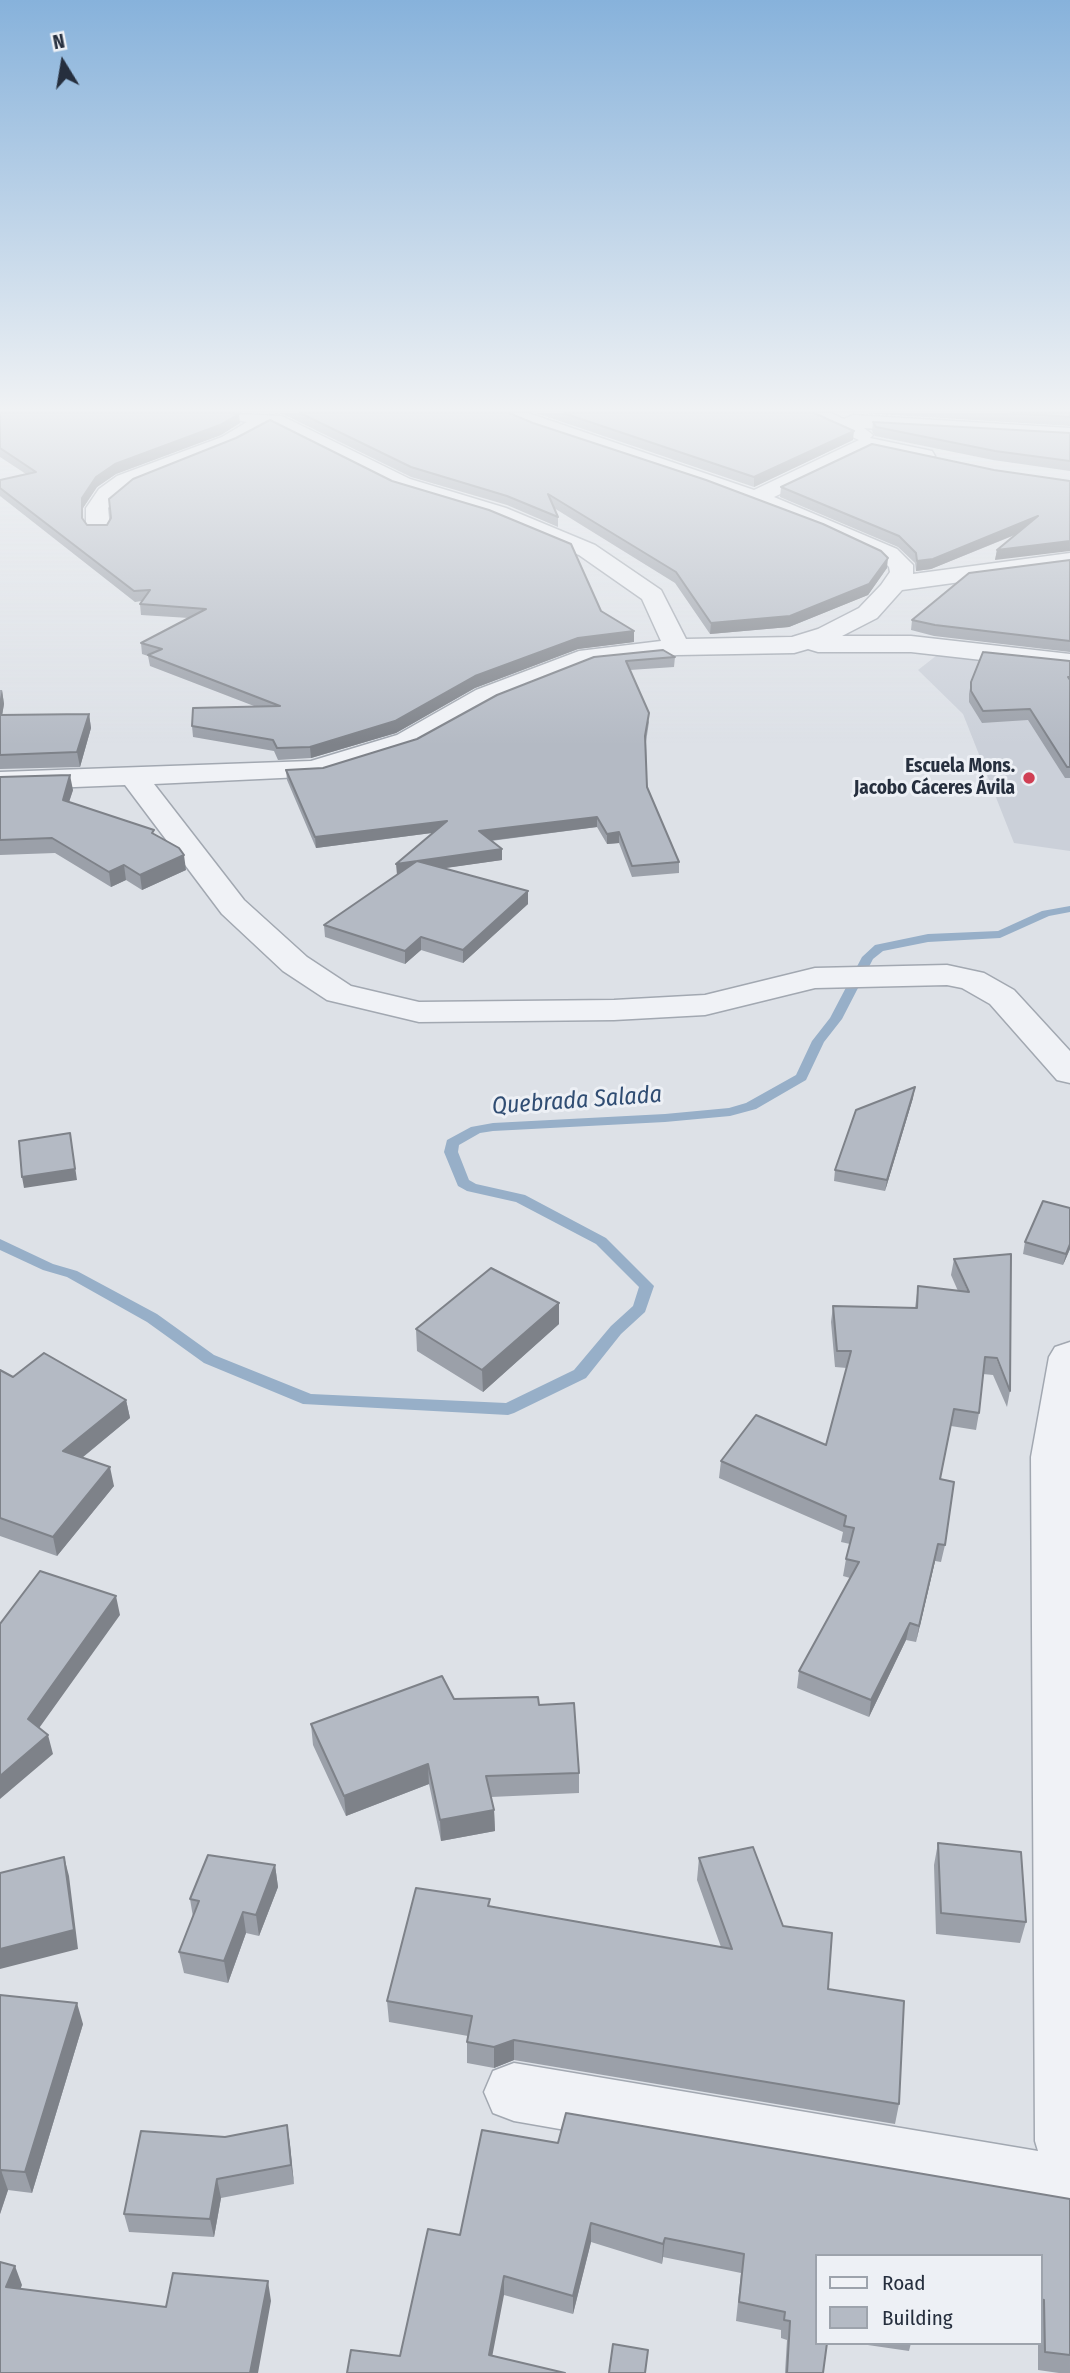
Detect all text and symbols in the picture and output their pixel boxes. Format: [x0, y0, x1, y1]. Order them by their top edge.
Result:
north arrow [28, 28, 98, 98]
text: N [51, 30, 67, 54]
place label: Escuela Mons. Jacobo Cáceres Ávila [854, 756, 1015, 800]
marker: Escuela Mons. Jacobo Cáceres Ávila [1021, 770, 1037, 786]
water label: Quebrada Salada [491, 1081, 663, 1121]
legend [814, 2254, 1042, 2345]
text: Road [882, 2270, 926, 2296]
text: Building [882, 2305, 953, 2331]

